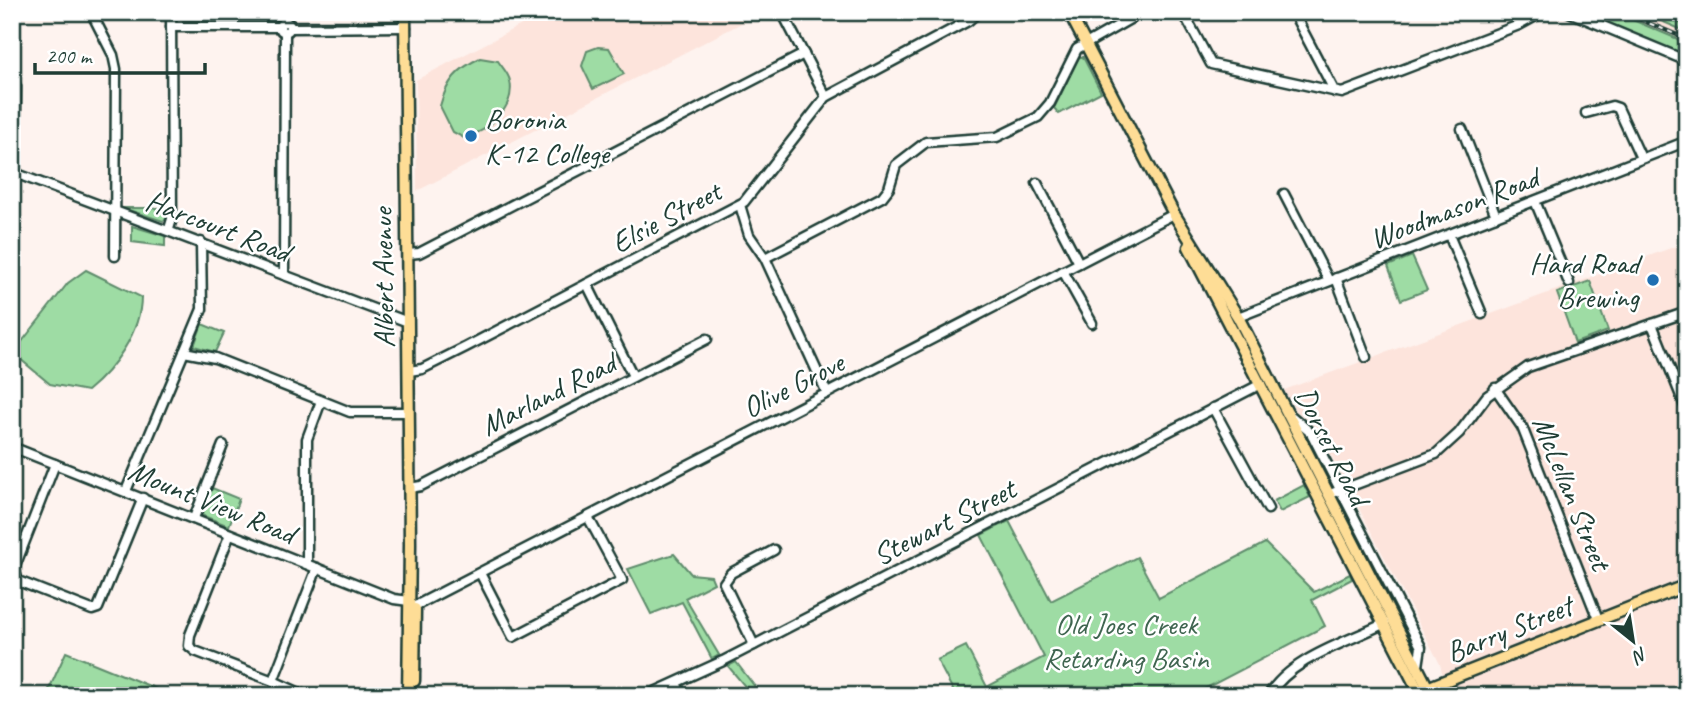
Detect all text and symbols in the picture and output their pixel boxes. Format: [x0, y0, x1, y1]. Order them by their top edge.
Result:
scale bar [35, 32, 205, 76]
text: 200 m [46, 43, 93, 69]
place label: Boronia K-12 College [485, 100, 611, 172]
marker: Boronia K-12 College [463, 128, 479, 144]
street label: Woodmason Road [1364, 157, 1547, 258]
street label: Elsie Street [605, 171, 730, 262]
street label: Harcourt Road [141, 181, 299, 272]
street label: Albert Avenue [363, 205, 403, 348]
place label: Hard Road Brewing [1530, 244, 1643, 316]
marker: Hard Road Brewing [1645, 272, 1661, 288]
street label: Marland Road [474, 342, 626, 444]
street label: Olive Grove [736, 342, 852, 427]
street label: Dorset Road [1286, 381, 1380, 515]
street label: McLellan Street [1524, 411, 1621, 578]
street label: Mount View Road [123, 451, 305, 554]
street label: Stewart Street [866, 468, 1024, 574]
street label: Barry Street [1440, 585, 1581, 671]
park label: Old Joes Creek Retarding Basin [1043, 605, 1210, 677]
north arrow [1598, 606, 1668, 676]
text: N [1627, 642, 1652, 670]

